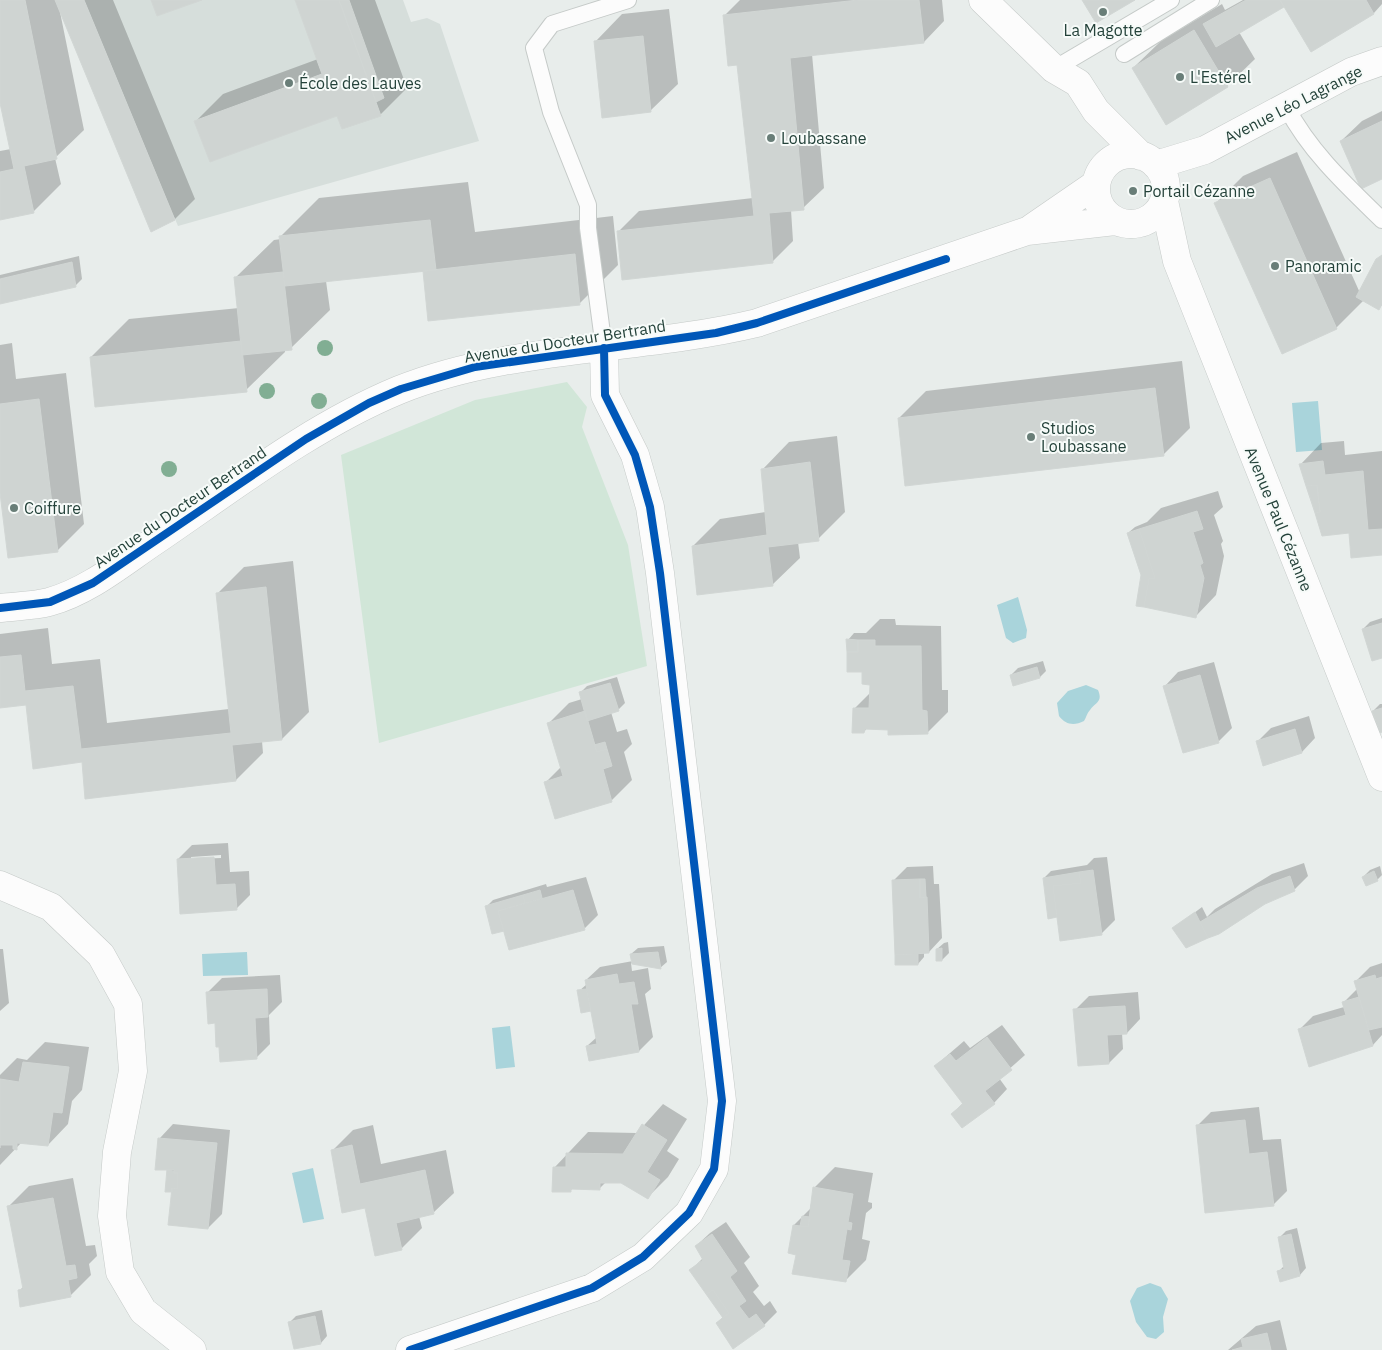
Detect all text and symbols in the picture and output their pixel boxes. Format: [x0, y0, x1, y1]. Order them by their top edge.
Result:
marker: La Magotte [1097, 6, 1109, 18]
place label: La Magotte [1064, 20, 1143, 40]
street label: Avenue Léo Lagrange [1221, 60, 1366, 147]
place label: L'Estérel [1190, 67, 1251, 87]
marker: L'Estérel [1174, 71, 1186, 83]
place label: École des Lauves [299, 72, 422, 93]
marker: École des Lauves [283, 77, 295, 89]
place label: Loubassane [781, 128, 867, 148]
marker: Loubassane [765, 132, 777, 144]
place label: Portail Cézanne [1143, 181, 1255, 201]
marker: Portail Cézanne [1127, 185, 1139, 197]
place label: Panoramic [1285, 256, 1362, 276]
marker: Panoramic [1269, 260, 1281, 272]
street label: Avenue du Docteur Bertrand [463, 315, 667, 367]
place label: Studios Loubassane [1041, 418, 1127, 456]
marker: Studios Loubassane [1025, 431, 1037, 443]
street label: Avenue du Docteur Bertrand [90, 442, 270, 572]
street label: Avenue Paul Cézanne [1241, 444, 1317, 594]
place label: Coiffure [24, 498, 81, 518]
marker: Coiffure [8, 502, 20, 514]

